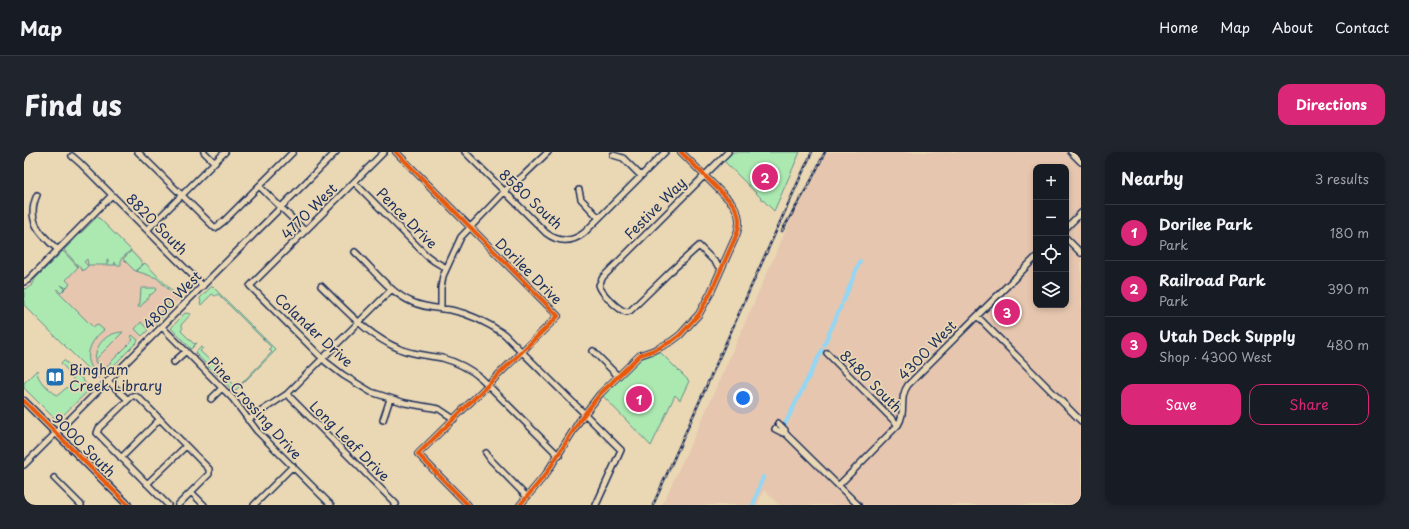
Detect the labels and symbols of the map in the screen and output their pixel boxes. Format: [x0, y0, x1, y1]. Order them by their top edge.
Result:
pin: 2 [752, 162, 778, 192]
street label: 8580 South [495, 164, 567, 234]
street label: Festive Way [619, 172, 691, 244]
street label: 4770 West [276, 178, 342, 244]
street label: Pence Drive [372, 183, 442, 253]
street label: 8820 South [121, 188, 193, 260]
street label: Dorilee Drive [491, 233, 567, 309]
street label: 4800 West [138, 265, 207, 334]
street label: Colander Drive [270, 288, 358, 372]
pin: 3 [994, 297, 1020, 327]
street label: 4300 West [893, 315, 961, 385]
street label: 8480 South [835, 345, 907, 417]
street label: Pine Crossing Drive [203, 352, 307, 464]
place label: Bingham Creek Library [69, 359, 162, 396]
library icon: Bingham Creek Library [44, 366, 66, 388]
pin: 1 [626, 384, 652, 414]
your location [733, 388, 753, 408]
street label: Long Leaf Drive [305, 396, 395, 486]
street label: 9000 South [48, 409, 120, 481]

